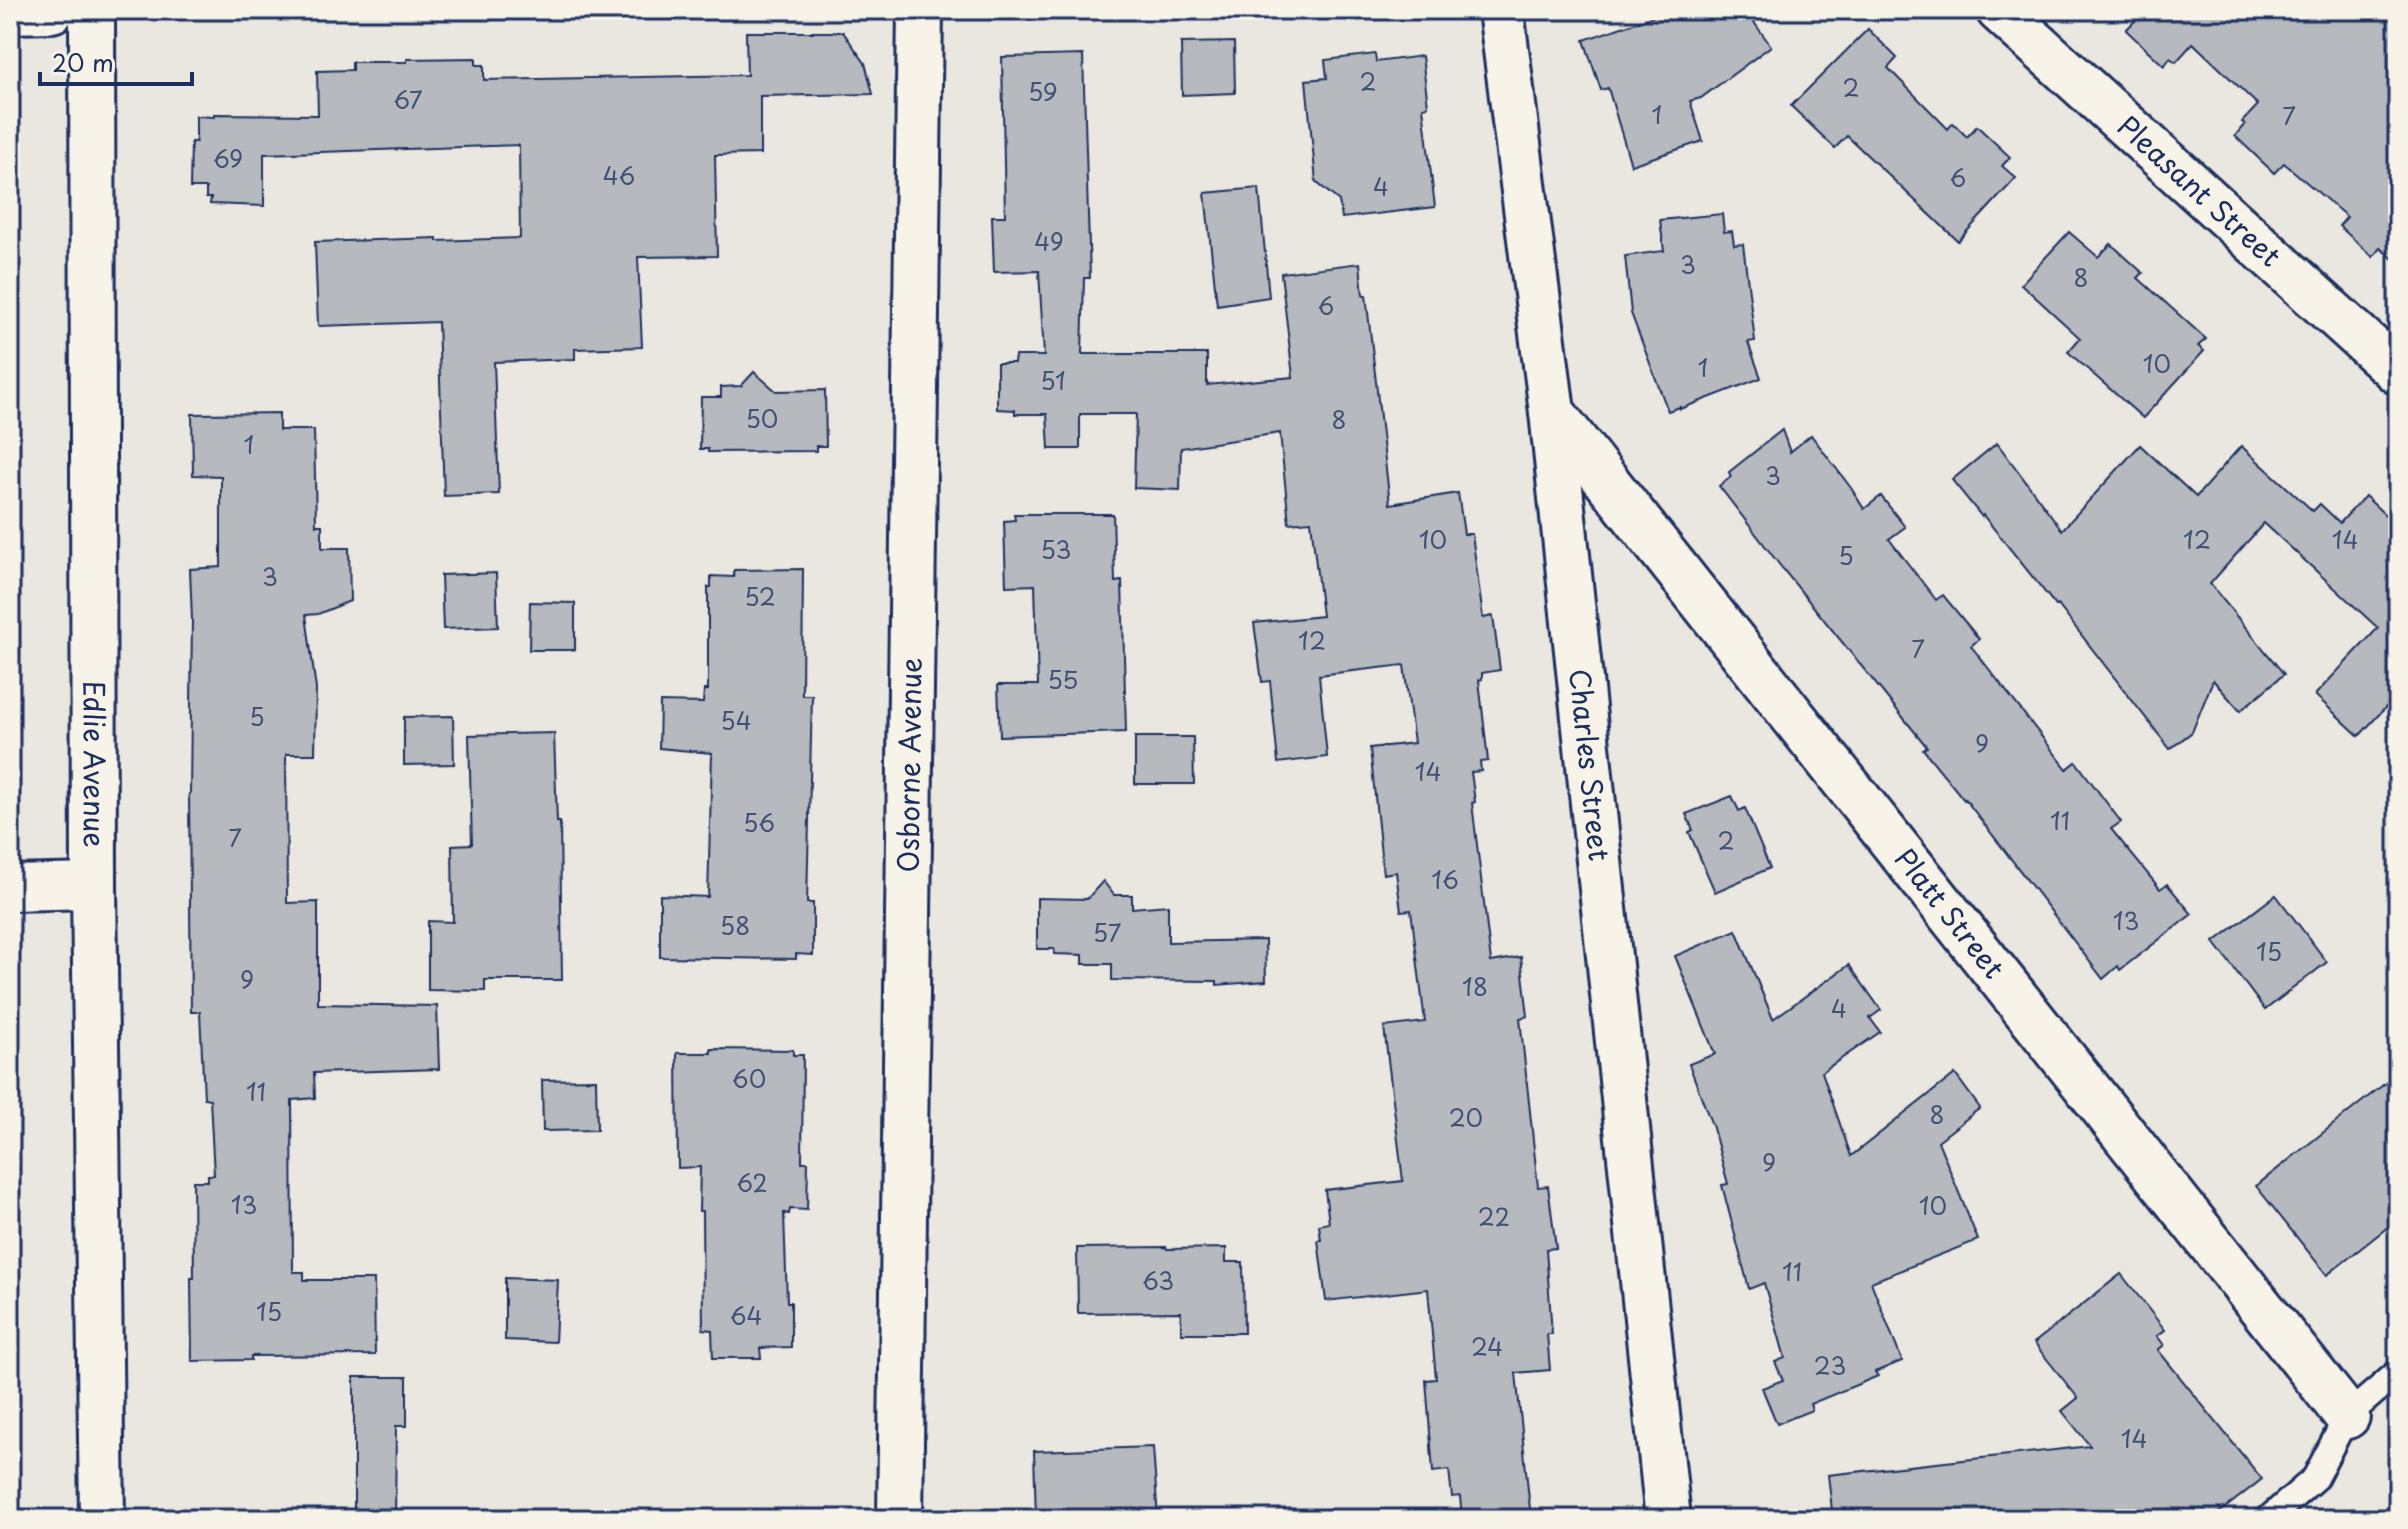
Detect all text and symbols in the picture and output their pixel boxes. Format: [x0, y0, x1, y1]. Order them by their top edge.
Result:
scale bar [40, 36, 192, 86]
text: 20 m [52, 44, 114, 80]
house number: 2 [1360, 63, 1377, 99]
house number: 2 [1843, 69, 1860, 105]
house number: 59 [1028, 73, 1058, 109]
house number: 67 [393, 81, 423, 117]
house number: 1 [1652, 96, 1662, 132]
house number: 7 [2282, 97, 2296, 133]
street label: Pleasant Street [2108, 104, 2291, 276]
house number: 69 [213, 140, 243, 176]
house number: 46 [603, 157, 635, 193]
house number: 6 [1950, 159, 1966, 195]
house number: 4 [1373, 168, 1389, 204]
house number: 49 [1034, 223, 1064, 259]
house number: 3 [1680, 246, 1696, 282]
house number: 8 [2074, 259, 2089, 295]
house number: 6 [1318, 287, 1334, 323]
house number: 10 [2143, 345, 2171, 381]
house number: 1 [1698, 349, 1708, 385]
house number: 51 [1040, 362, 1066, 398]
house number: 50 [746, 400, 778, 436]
house number: 8 [1332, 401, 1347, 437]
house number: 1 [244, 426, 254, 462]
house number: 3 [1765, 457, 1781, 493]
house number: 10 [1419, 521, 1447, 557]
house number: 12 [2183, 521, 2211, 557]
house number: 14 [2332, 521, 2358, 557]
house number: 53 [1041, 531, 1071, 567]
house number: 5 [1838, 537, 1854, 573]
house number: 3 [262, 558, 278, 594]
house number: 52 [744, 578, 776, 614]
house number: 12 [1298, 622, 1326, 658]
house number: 7 [1911, 630, 1925, 666]
street label: Osborne Avenue [886, 657, 931, 873]
house number: 55 [1048, 661, 1078, 697]
street label: Charles Street [1559, 666, 1622, 863]
street label: Edlie Avenue [74, 680, 117, 848]
house number: 5 [249, 698, 265, 734]
house number: 54 [720, 702, 752, 738]
house number: 9 [1975, 725, 1989, 761]
house number: 14 [1415, 753, 1441, 789]
house number: 11 [2050, 802, 2070, 838]
house number: 56 [743, 804, 775, 840]
house number: 7 [228, 819, 242, 855]
house number: 2 [1718, 822, 1735, 858]
street label: Platt Street [1885, 838, 2016, 987]
house number: 16 [1431, 861, 1459, 897]
house number: 13 [2113, 902, 2139, 938]
house number: 58 [720, 907, 750, 943]
house number: 57 [1093, 914, 1122, 950]
house number: 15 [2256, 933, 2282, 969]
house number: 9 [240, 961, 254, 997]
house number: 18 [1462, 968, 1488, 1004]
house number: 4 [1831, 990, 1847, 1026]
house number: 60 [732, 1060, 766, 1096]
house number: 11 [246, 1073, 266, 1109]
house number: 8 [1930, 1096, 1945, 1132]
house number: 20 [1449, 1099, 1483, 1135]
house number: 9 [1762, 1144, 1776, 1180]
house number: 62 [736, 1164, 768, 1200]
house number: 13 [231, 1186, 257, 1222]
house number: 10 [1919, 1187, 1947, 1223]
house number: 22 [1478, 1198, 1510, 1234]
house number: 11 [1782, 1253, 1802, 1289]
house number: 63 [1142, 1262, 1174, 1298]
house number: 15 [256, 1293, 282, 1329]
house number: 64 [730, 1297, 762, 1333]
house number: 24 [1471, 1328, 1503, 1364]
house number: 23 [1814, 1347, 1846, 1383]
house number: 14 [2121, 1420, 2147, 1456]

